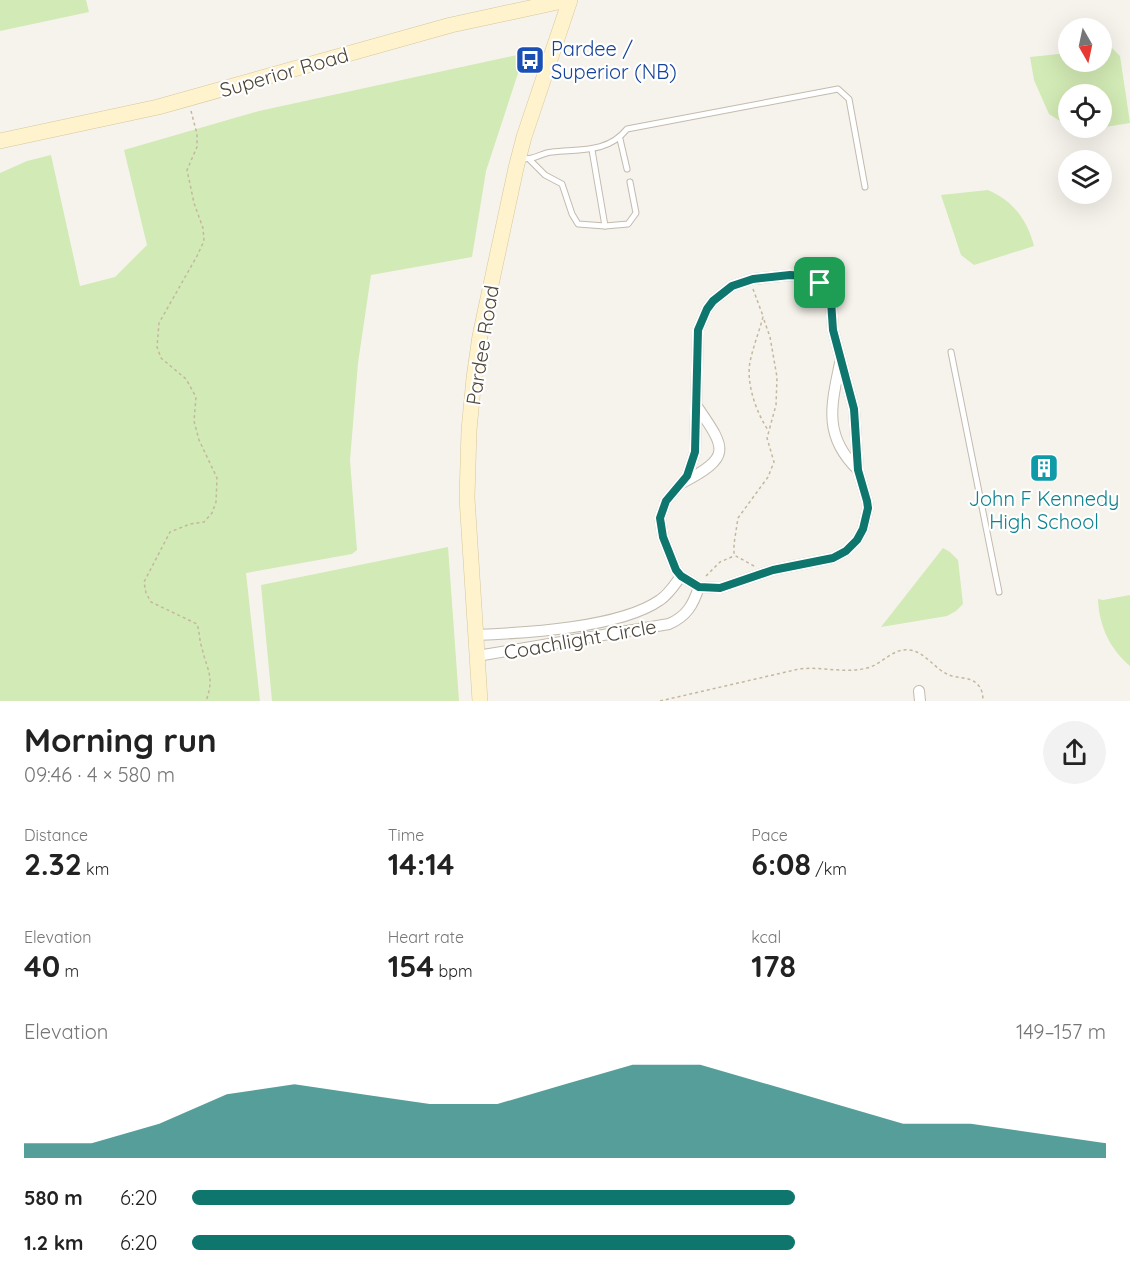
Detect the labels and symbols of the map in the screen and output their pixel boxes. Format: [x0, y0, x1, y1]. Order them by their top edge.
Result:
north arrow [1058, 18, 1112, 72]
place label: Pardee / Superior (NB) [551, 36, 677, 84]
street label: Superior Road [217, 42, 351, 102]
bus stop icon: Pardee / Superior (NB) [514, 44, 546, 76]
pin [794, 257, 845, 308]
street label: Pardee Road [460, 283, 504, 407]
building icon: John F Kennedy High School [1028, 452, 1060, 484]
place label: John F Kennedy High School [969, 486, 1119, 534]
street label: Coachlight Circle [502, 613, 658, 665]

